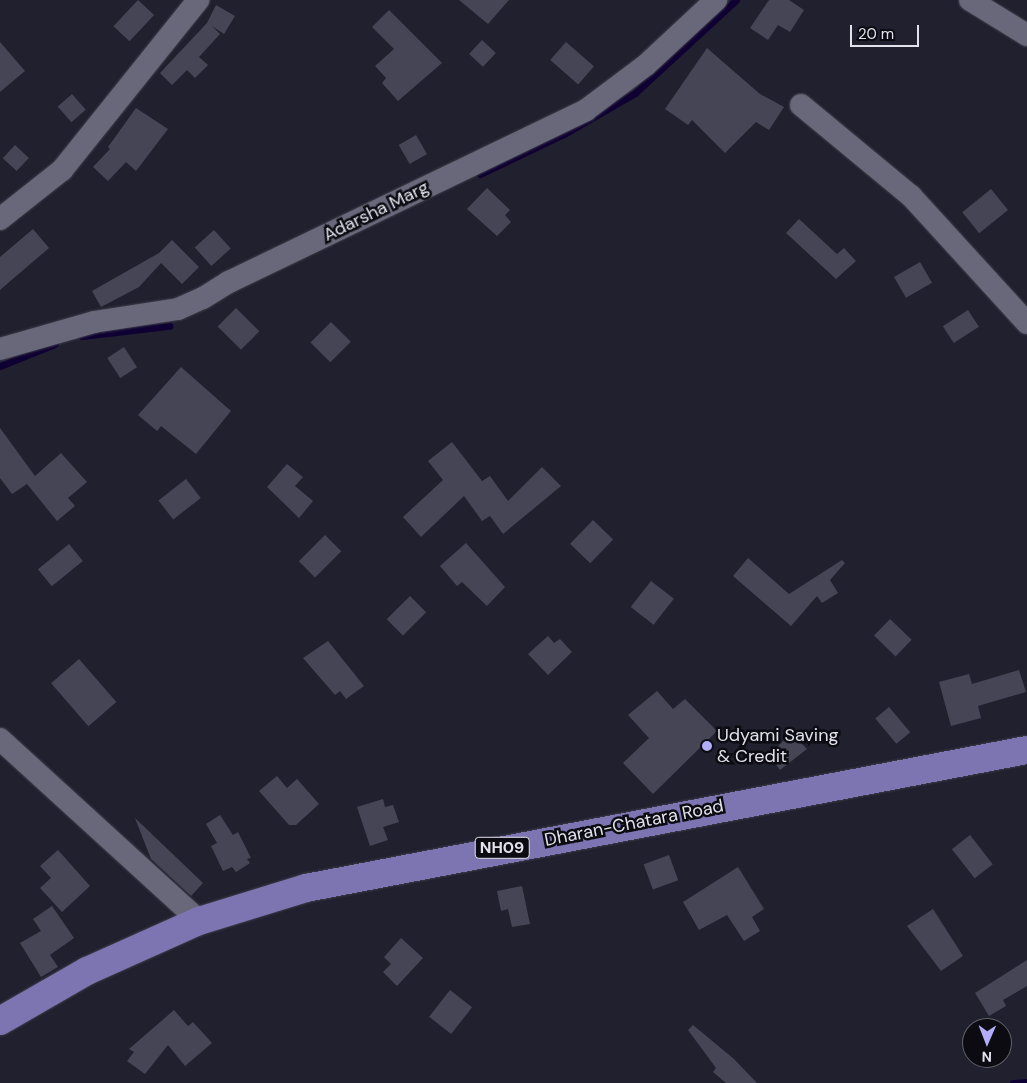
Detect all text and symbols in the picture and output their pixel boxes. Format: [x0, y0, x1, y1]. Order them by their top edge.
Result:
scale bar [852, 15, 921, 47]
text: 20 m [858, 24, 894, 44]
street label: Adarsha Marg [320, 176, 432, 246]
place label: Udyami Saving & Credit [717, 725, 839, 768]
marker: Udyami Saving & Credit [701, 740, 713, 752]
street label: Dharan-Chatara Road [543, 795, 725, 851]
road number: NH09 [474, 834, 530, 861]
north arrow [962, 1018, 1012, 1068]
text: N [981, 1048, 992, 1066]

